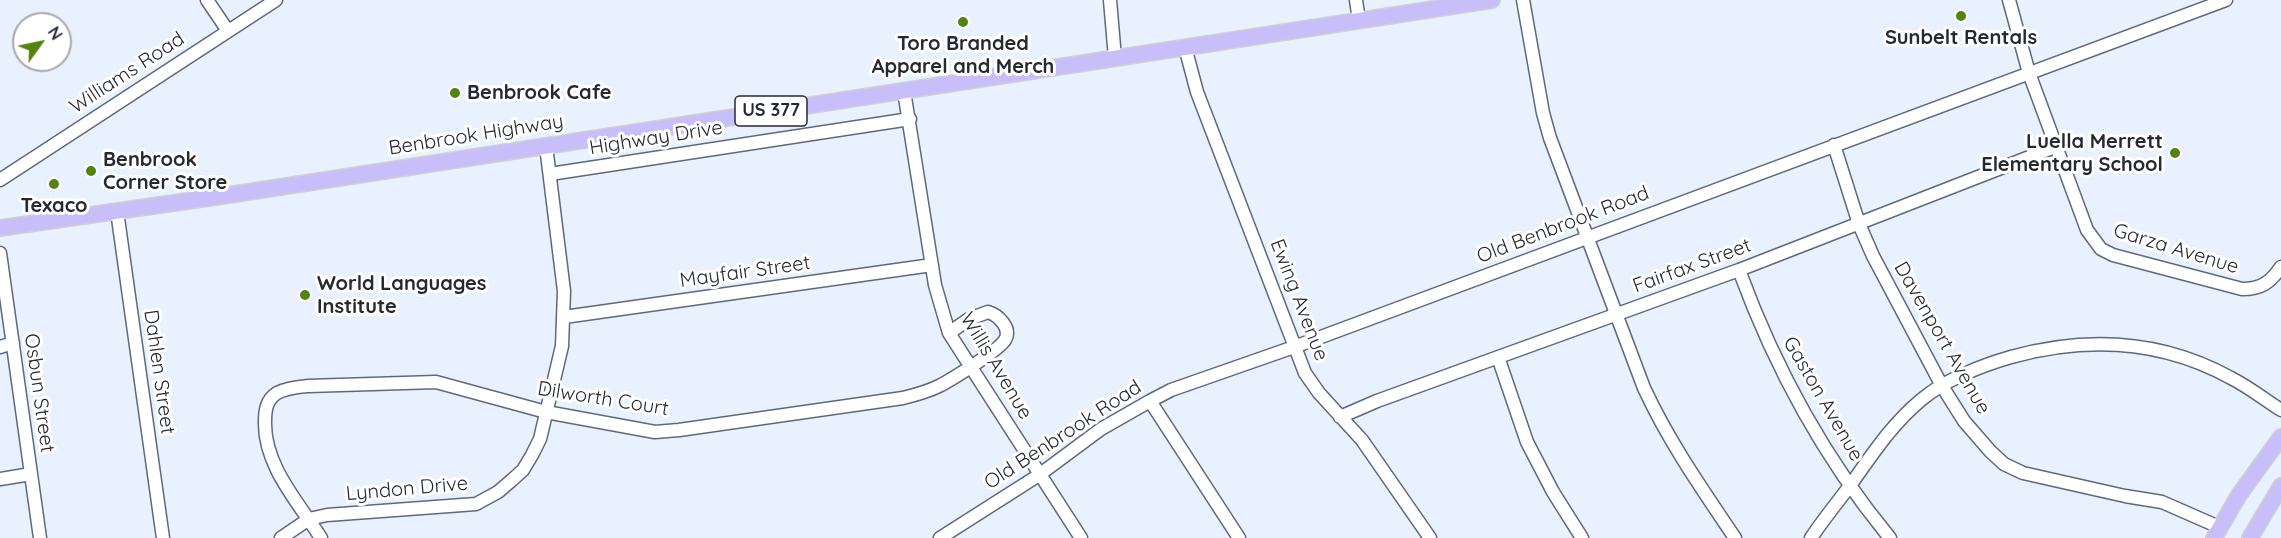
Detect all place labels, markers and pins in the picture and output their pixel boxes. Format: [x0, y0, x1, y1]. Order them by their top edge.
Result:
marker: Sunbelt Rentals [1954, 9, 1968, 23]
marker: Toro Branded Apparel and Merch [956, 15, 970, 29]
place label: Sunbelt Rentals [1885, 26, 2037, 50]
place label: Toro Branded Apparel and Merch [872, 32, 1054, 79]
place label: Benbrook Cafe [467, 81, 612, 105]
marker: Benbrook Cafe [448, 86, 462, 100]
place label: Luella Merrett Elementary School [1981, 130, 2163, 177]
marker: Luella Merrett Elementary School [2168, 146, 2182, 160]
place label: Benbrook Corner Store [103, 148, 227, 195]
marker: Benbrook Corner Store [84, 164, 98, 178]
marker: Texaco [47, 177, 61, 191]
place label: Texaco [20, 194, 88, 218]
place label: World Languages Institute [317, 272, 486, 319]
marker: World Languages Institute [298, 288, 312, 302]

